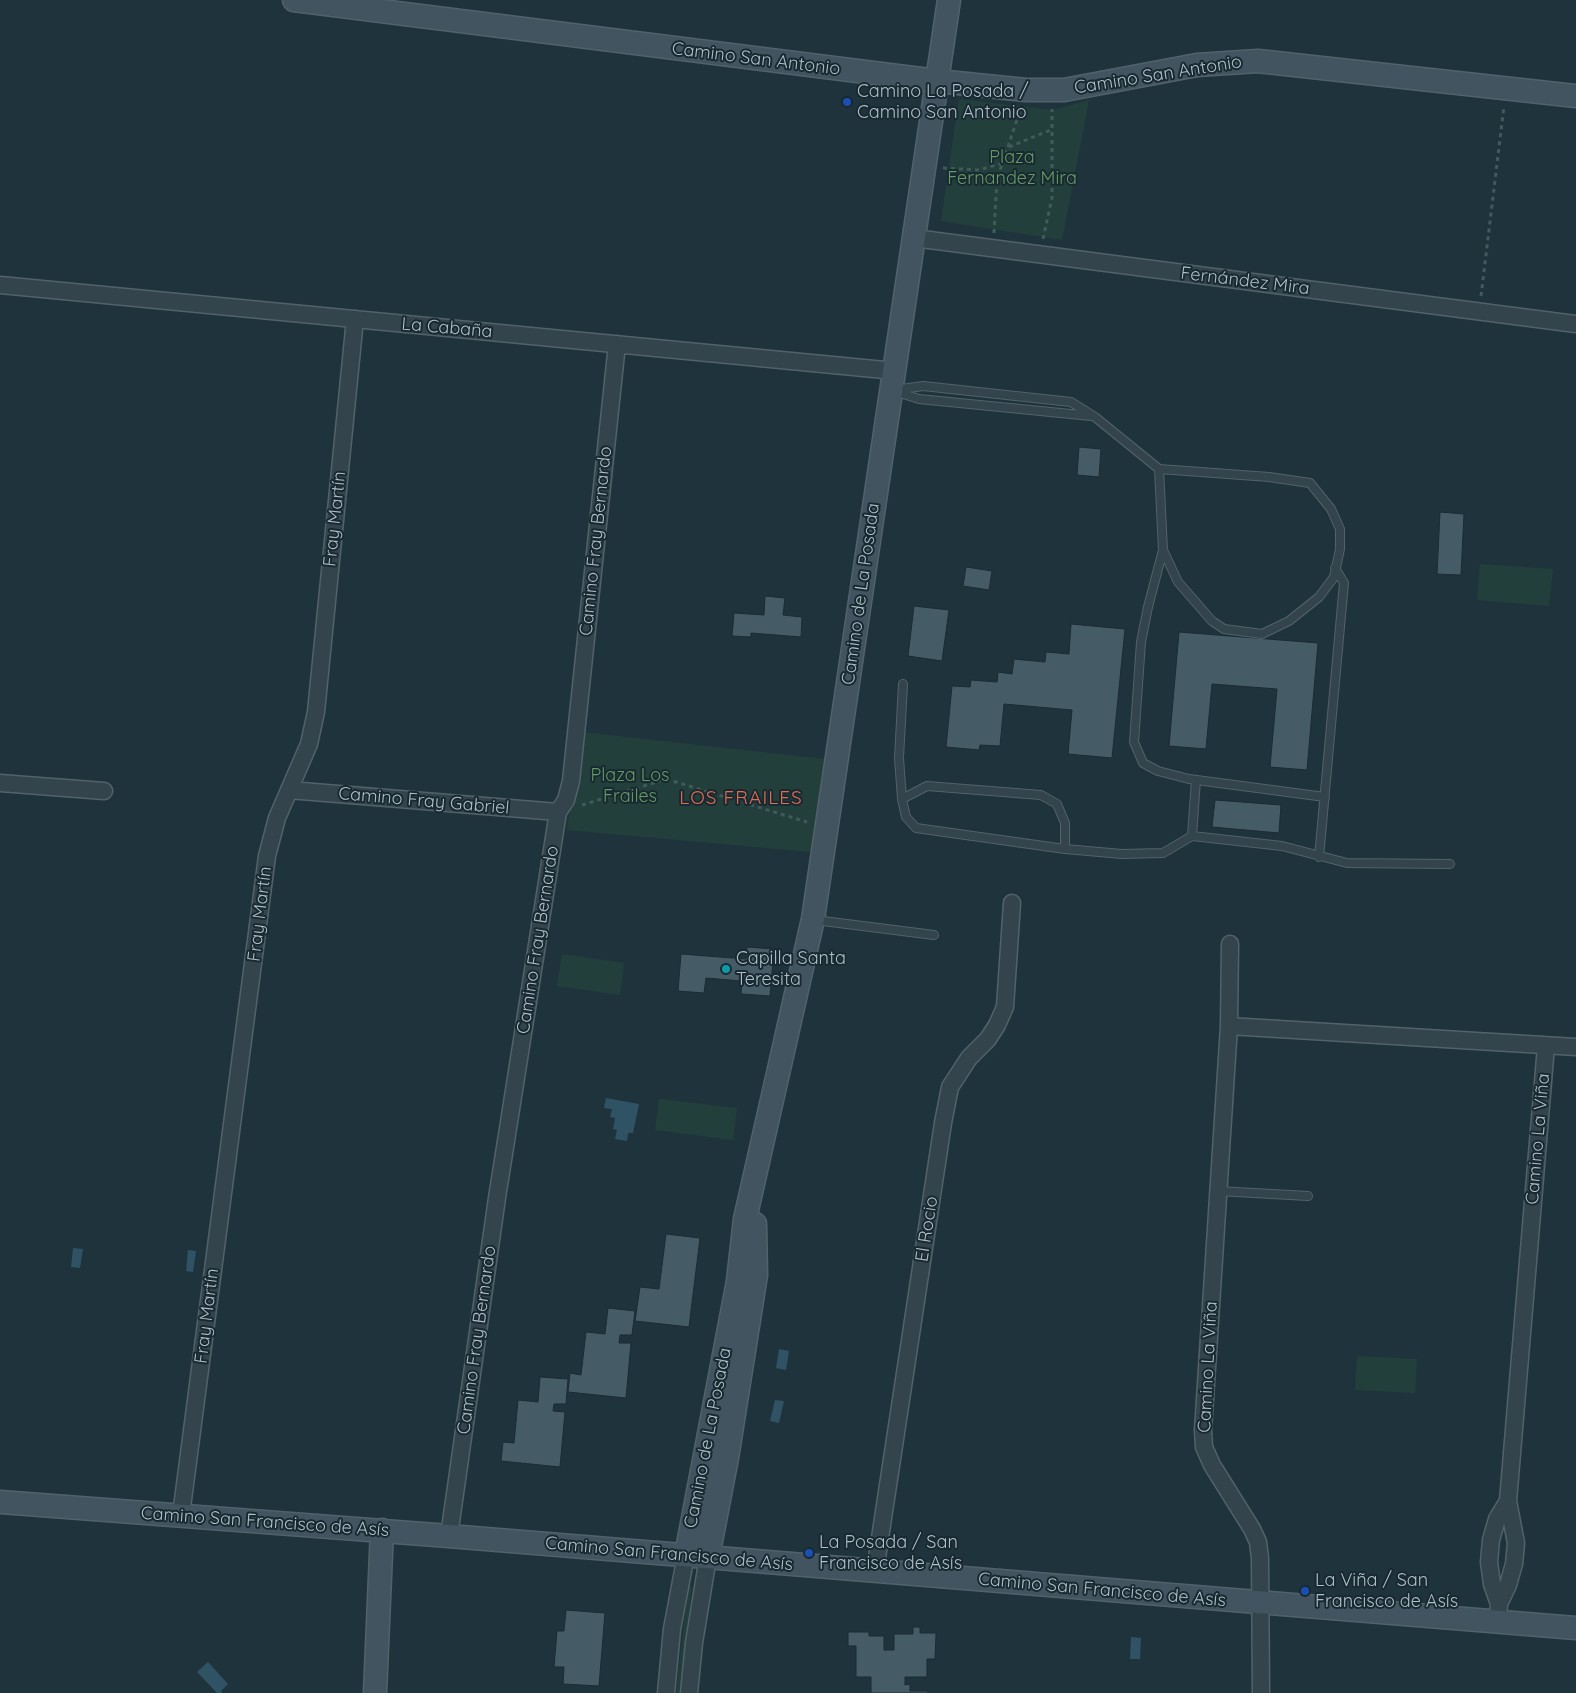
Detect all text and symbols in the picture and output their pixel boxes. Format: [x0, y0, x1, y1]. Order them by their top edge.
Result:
street label: Camino San Antonio [671, 38, 841, 80]
street label: Camino San Antonio [1073, 51, 1243, 99]
place label: Camino La Posada / Camino San Antonio [857, 81, 1029, 124]
marker: Camino La Posada / Camino San Antonio [841, 96, 853, 108]
park label: Plaza Fernandez Mira [947, 147, 1077, 190]
street label: Fernández Mira [1179, 262, 1311, 300]
street label: La Cabaña [401, 313, 493, 343]
street label: Camino Fray Bernardo [575, 445, 617, 637]
street label: Fray Martín [319, 470, 351, 568]
street label: Camino de La Posada [838, 502, 884, 686]
park label: Plaza Los Frailes [590, 765, 670, 808]
street label: Camino Fray Gabriel [338, 783, 510, 819]
district label: LOS FRAILES [678, 787, 804, 809]
street label: Camino Fray Bernardo [512, 844, 564, 1036]
street label: Fray Martín [243, 865, 277, 963]
place label: Capilla Santa Teresita [736, 948, 846, 991]
marker: Capilla Santa Teresita [720, 963, 732, 975]
street label: Camino La Viña [1522, 1072, 1554, 1206]
street label: El Rocio [911, 1195, 943, 1263]
street label: Camino Fray Bernardo [453, 1244, 501, 1436]
street label: Fray Martín [190, 1267, 224, 1365]
street label: Camino La Viña [1194, 1301, 1222, 1433]
street label: Camino de La Posada [680, 1346, 736, 1530]
street label: Camino San Francisco de Asís [140, 1503, 390, 1541]
street label: Camino San Francisco de Asís [544, 1532, 794, 1576]
place label: La Posada / San Francisco de Asís [819, 1532, 962, 1575]
marker: La Posada / San Francisco de Asís [803, 1547, 815, 1559]
street label: Camino San Francisco de Asís [977, 1568, 1227, 1612]
place label: La Viña / San Francisco de Asís [1315, 1570, 1458, 1612]
marker: La Viña / San Francisco de Asís [1299, 1585, 1311, 1597]

